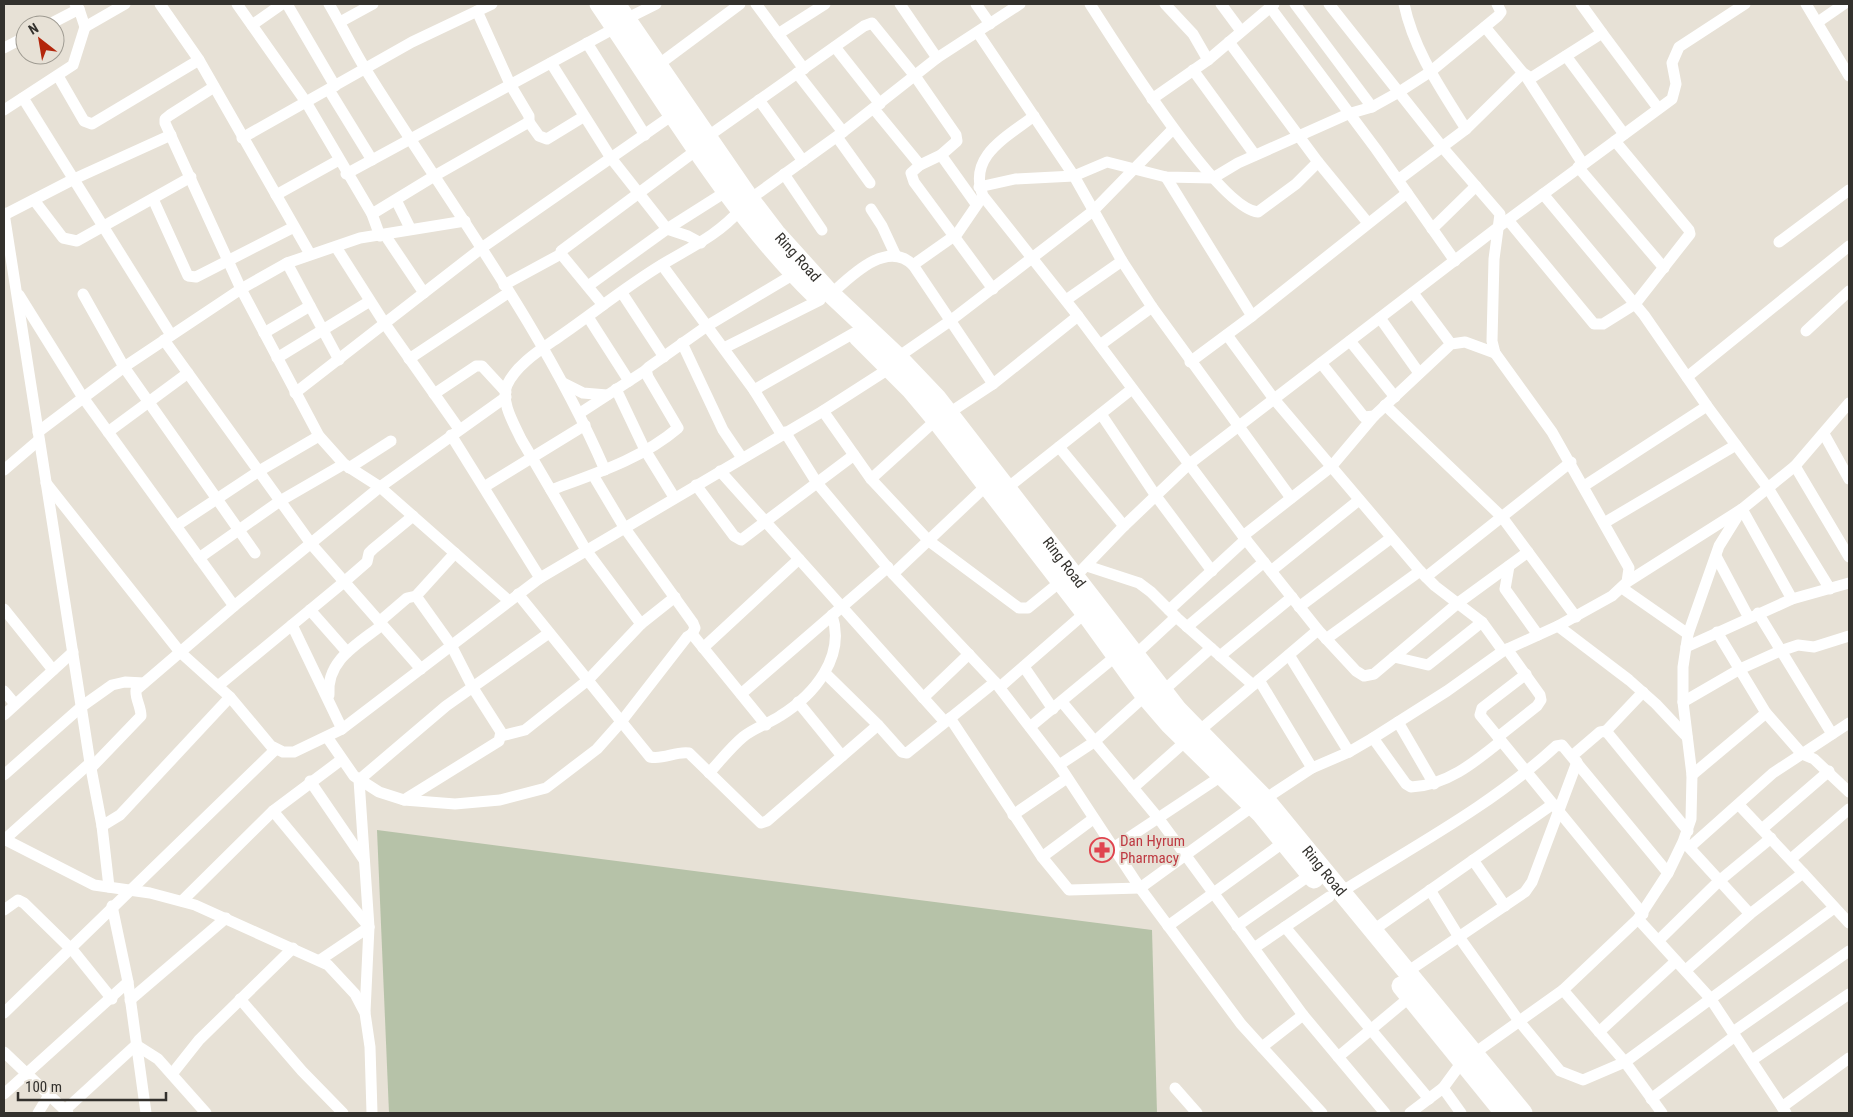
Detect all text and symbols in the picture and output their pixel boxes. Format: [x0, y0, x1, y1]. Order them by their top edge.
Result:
north arrow [15, 15, 65, 65]
text: N [26, 20, 41, 38]
street label: Ring Road [771, 229, 824, 285]
street label: Ring Road [1039, 533, 1089, 592]
place label: Dan Hyrum Pharmacy [1120, 832, 1185, 867]
pharmacy icon: Dan Hyrum Pharmacy [1089, 837, 1115, 863]
street label: Ring Road [1298, 842, 1350, 900]
scale bar [18, 1070, 165, 1102]
text: 100 m [25, 1078, 62, 1096]

